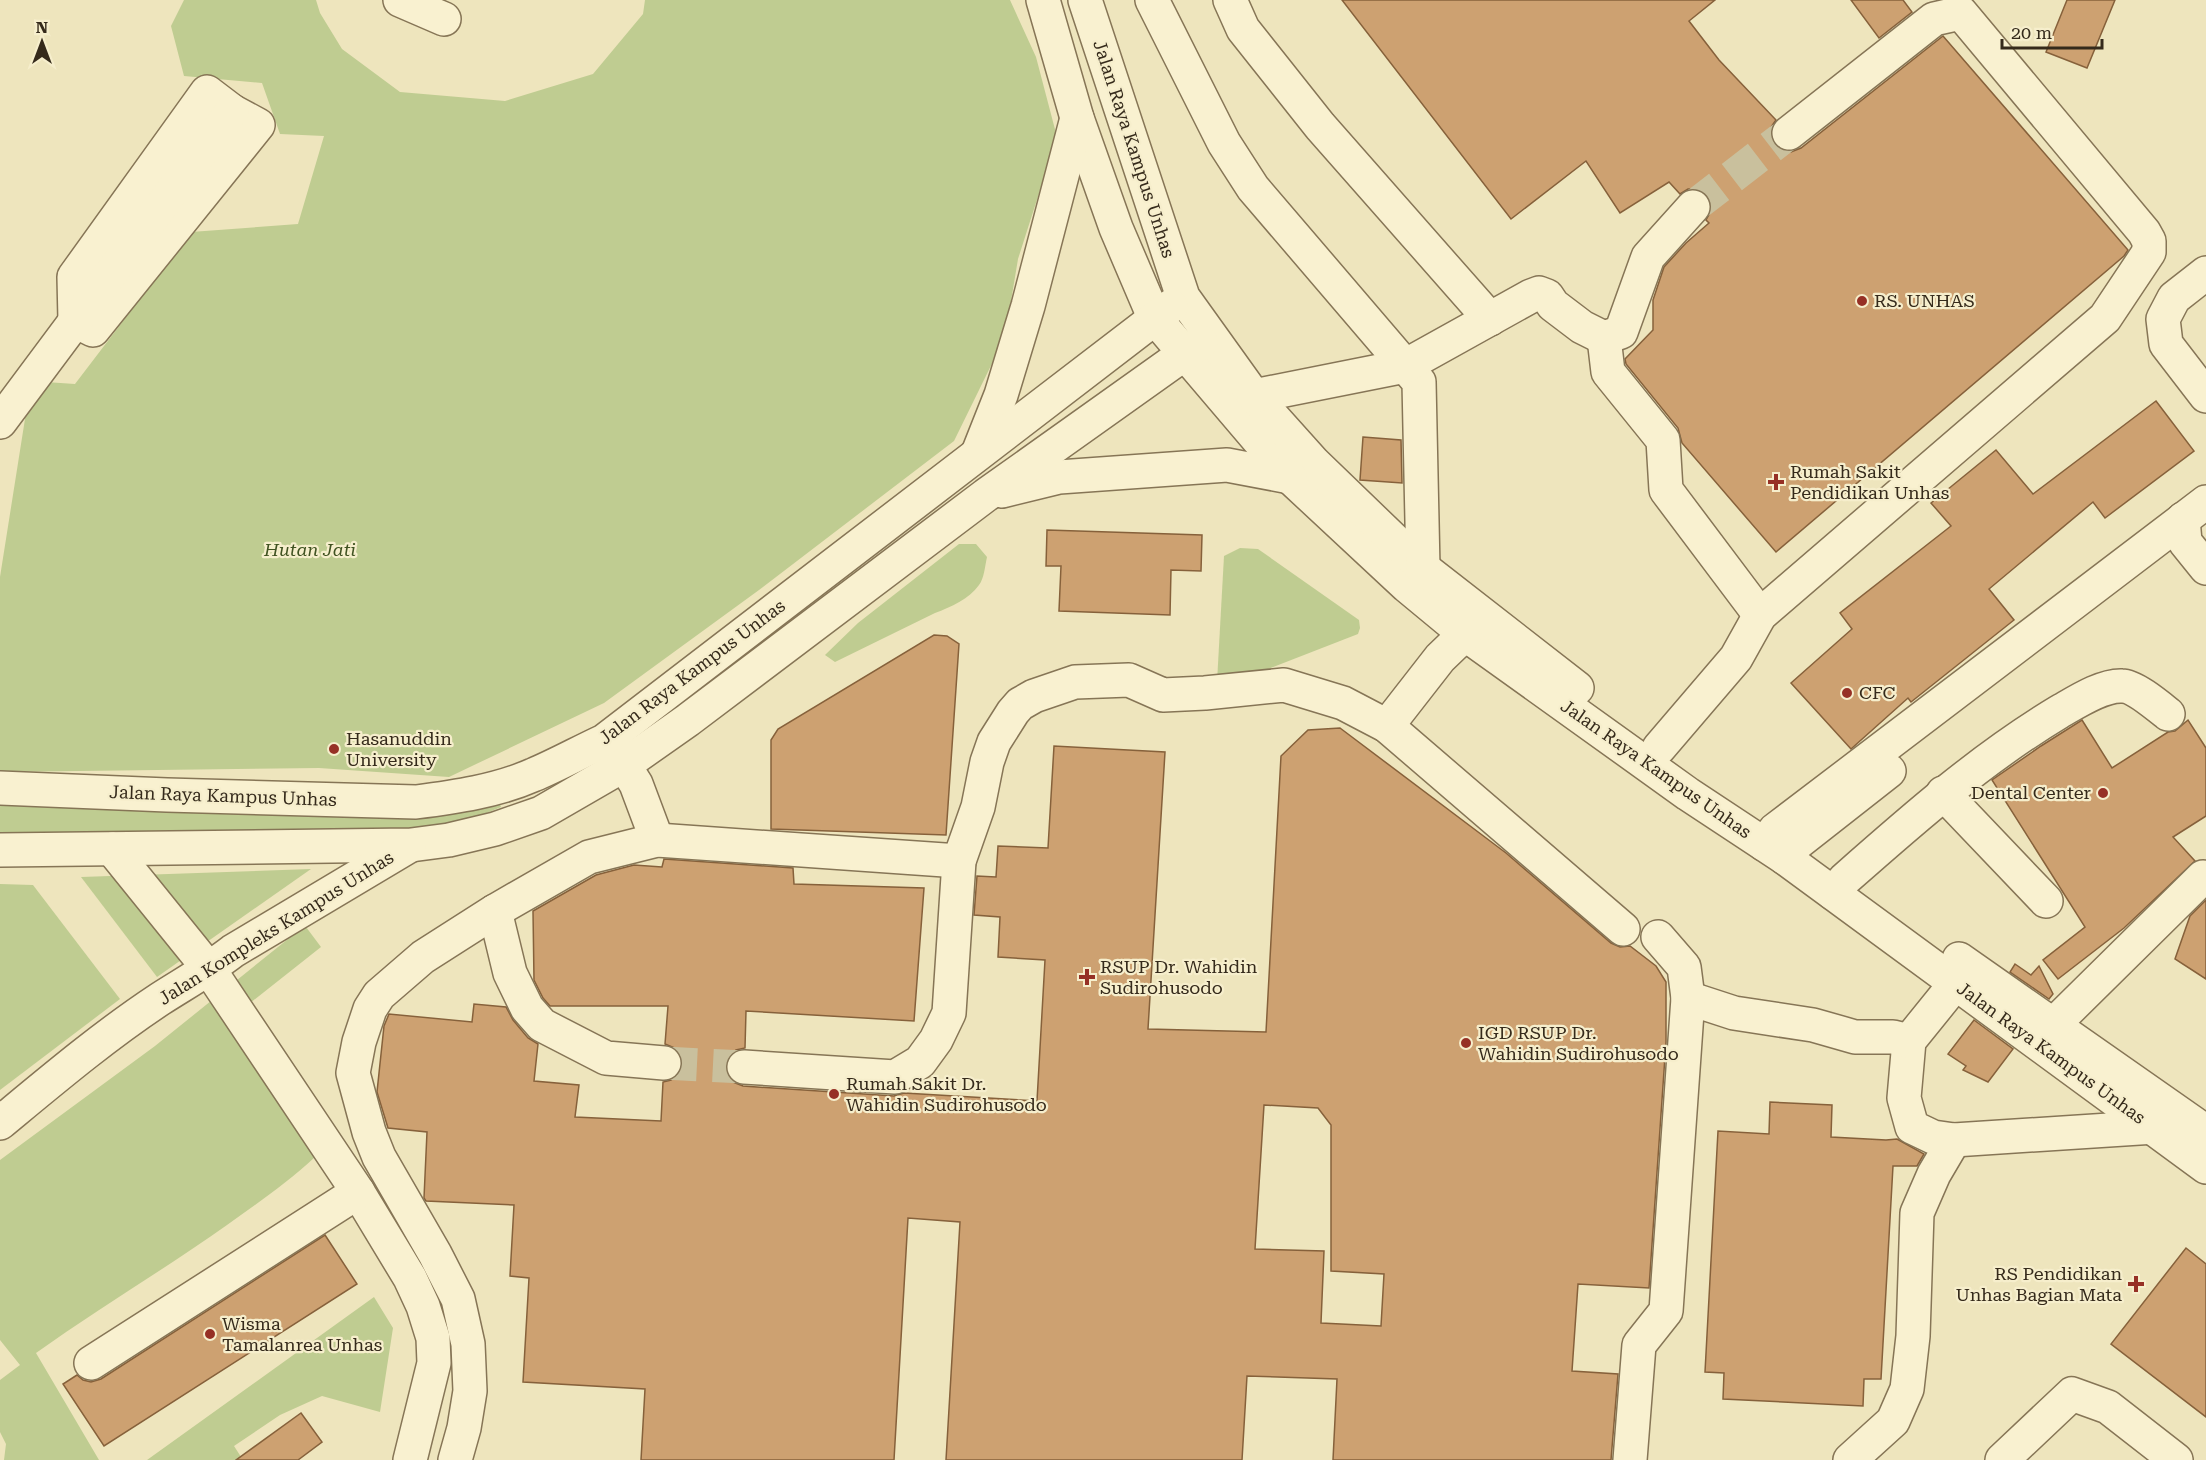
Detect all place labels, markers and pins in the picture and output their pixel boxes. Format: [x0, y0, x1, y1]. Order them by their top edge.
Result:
place label: RS. UNHAS [1874, 290, 1975, 311]
marker: RS. UNHAS [1855, 294, 1869, 308]
place label: Rumah Sakit Pendidikan Unhas [1790, 461, 1949, 503]
marker: Rumah Sakit Pendidikan Unhas [1767, 473, 1785, 491]
place label: CFC [1859, 682, 1896, 703]
marker: CFC [1840, 686, 1854, 700]
place label: Hasanuddin University [346, 728, 452, 770]
marker: Hasanuddin University [327, 742, 341, 756]
place label: Dental Center [1971, 782, 2091, 803]
marker: Dental Center [2096, 786, 2110, 800]
place label: RSUP Dr. Wahidin Sudirohusodo [1100, 956, 1258, 998]
marker: RSUP Dr. Wahidin Sudirohusodo [1078, 968, 1096, 986]
place label: IGD RSUP Dr. Wahidin Sudirohusodo [1478, 1022, 1679, 1064]
marker: IGD RSUP Dr. Wahidin Sudirohusodo [1459, 1036, 1473, 1050]
place label: Rumah Sakit Dr. Wahidin Sudirohusodo [846, 1073, 1047, 1115]
marker: Rumah Sakit Dr. Wahidin Sudirohusodo [827, 1087, 841, 1101]
place label: RS Pendidikan Unhas Bagian Mata [1956, 1263, 2122, 1305]
marker: RS Pendidikan Unhas Bagian Mata [2127, 1275, 2145, 1293]
place label: Wisma Tamalanrea Unhas [222, 1313, 382, 1355]
marker: Wisma Tamalanrea Unhas [203, 1327, 217, 1341]

